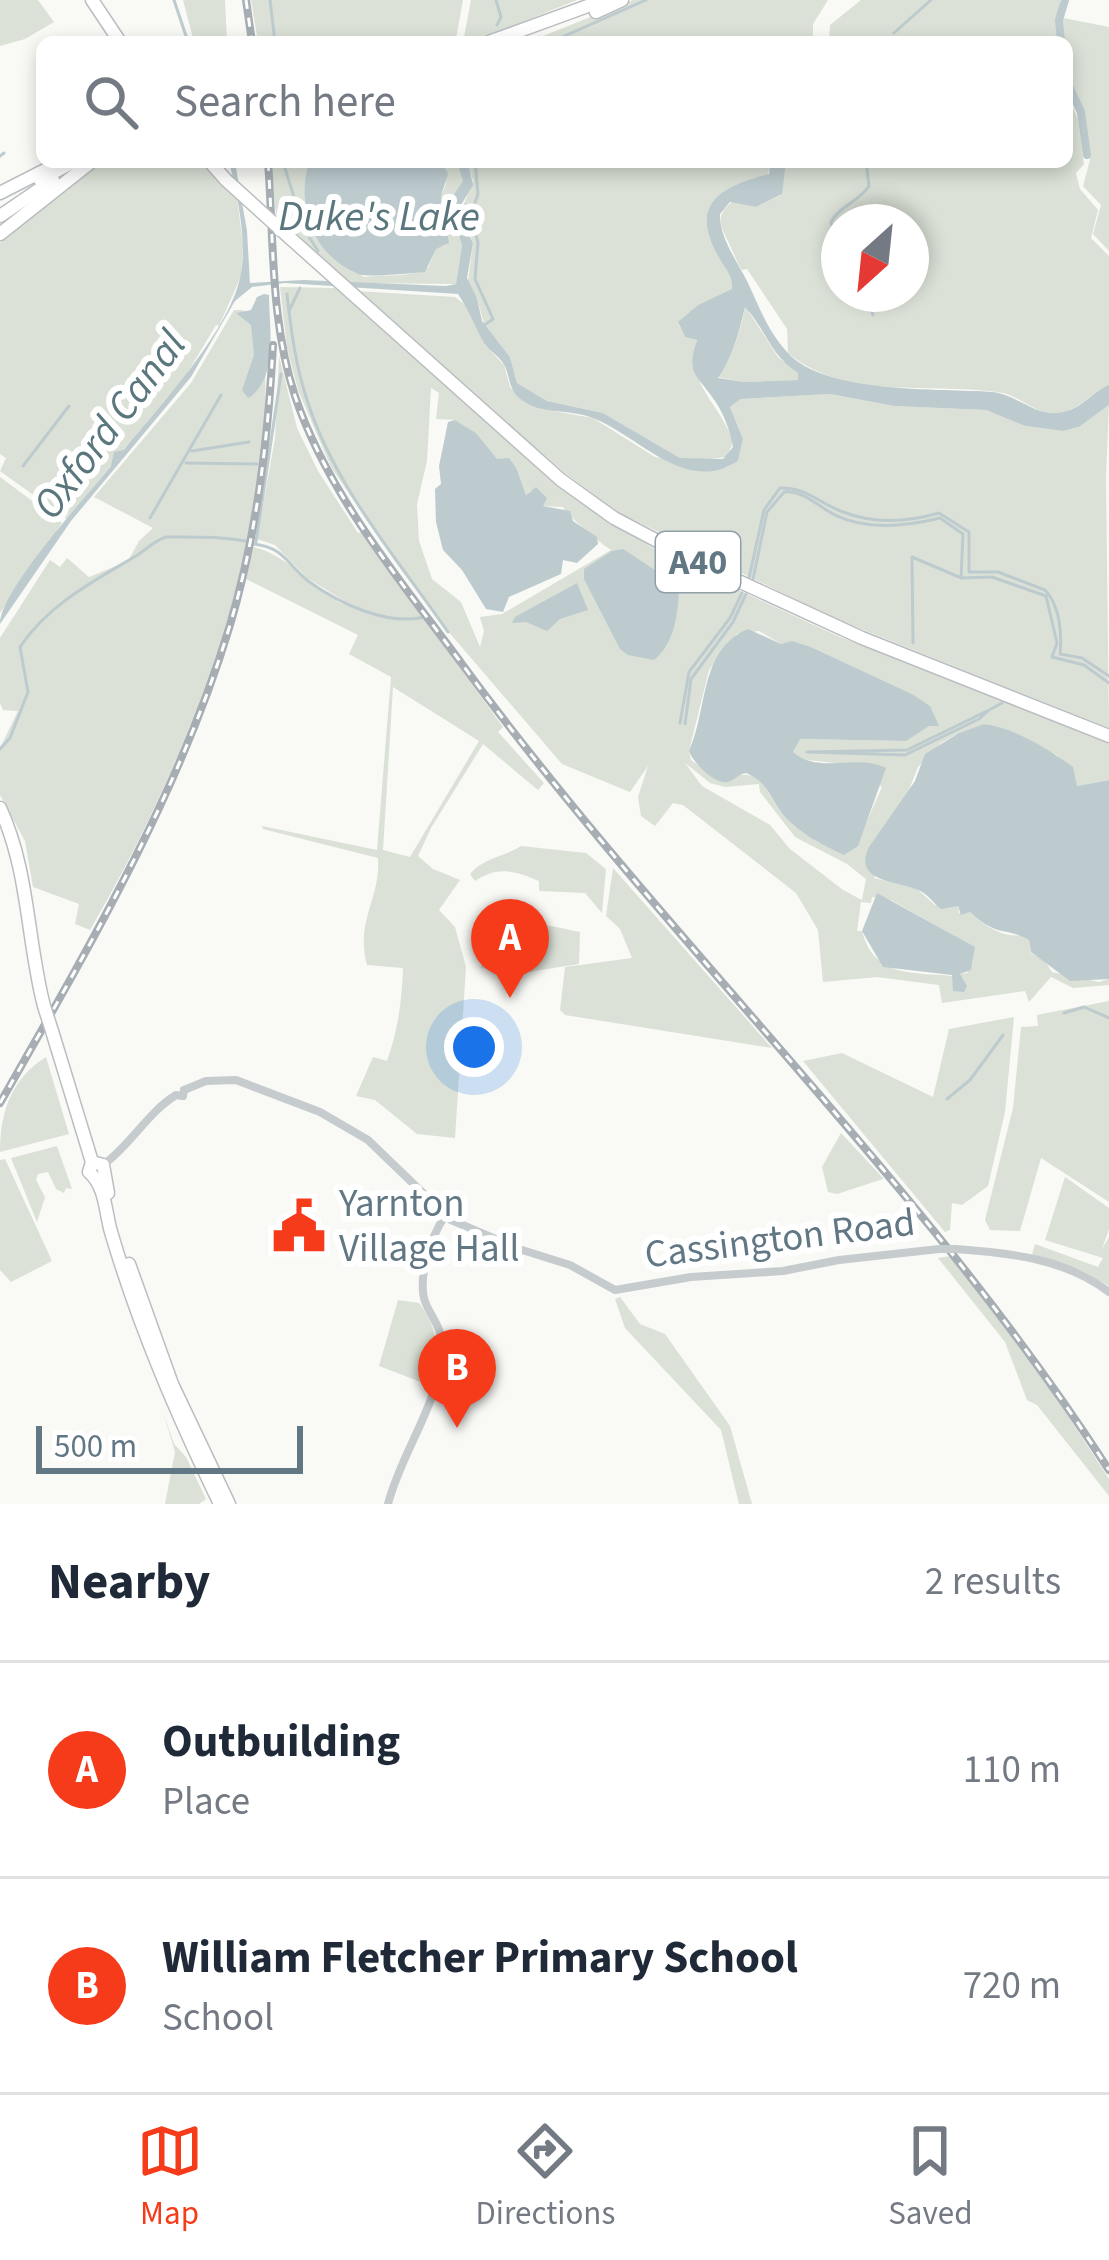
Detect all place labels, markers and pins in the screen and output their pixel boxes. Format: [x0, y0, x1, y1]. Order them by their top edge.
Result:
pin: A [471, 899, 549, 998]
place label: Yarnton Village Hall [338, 1176, 519, 1277]
public building icon: Yarnton Village Hall [270, 1197, 328, 1255]
pin: B [418, 1329, 496, 1428]

